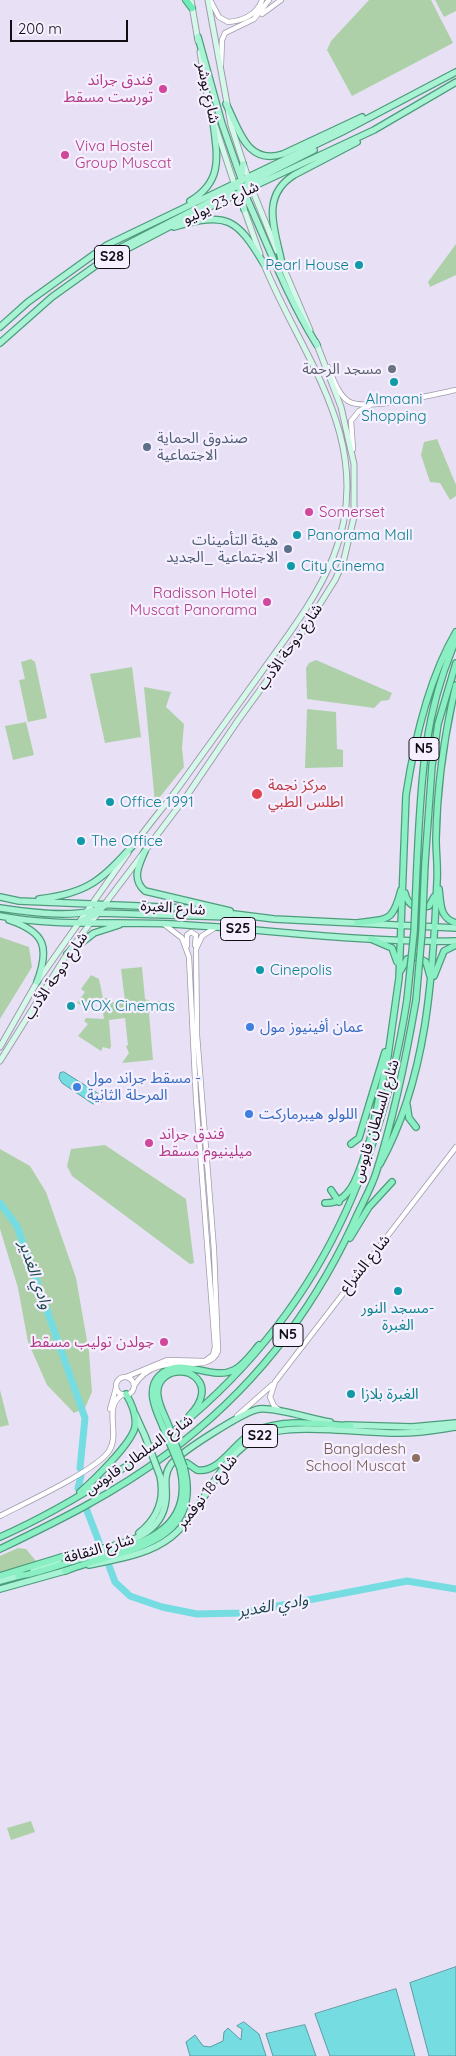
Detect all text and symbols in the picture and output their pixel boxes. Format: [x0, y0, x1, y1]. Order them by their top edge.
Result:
scale bar [12, 10, 130, 42]
text: 200 m [18, 19, 62, 38]
street label: شارع بوشر [193, 61, 223, 125]
place label: فندق جراند تورست مسقط [64, 71, 153, 106]
marker: فندق جراند تورست مسقط [157, 83, 169, 95]
place label: Viva Hostel Group Muscat [75, 137, 172, 172]
marker: Viva Hostel Group Muscat [59, 149, 71, 161]
street label: شارع 23 يوليو [180, 178, 262, 228]
road number: S28 [94, 246, 130, 268]
place label: Pearl House [265, 256, 349, 274]
marker: Pearl House [353, 259, 365, 271]
place label: مسجد الرحمة [302, 360, 382, 378]
marker: مسجد الرحمة [386, 363, 398, 375]
marker: Almaani Shopping [388, 376, 400, 388]
place label: Almaani Shopping [361, 390, 427, 425]
place label: صندوق الحماية الاجتماعية [157, 429, 248, 464]
marker: صندوق الحماية الاجتماعية [141, 441, 153, 453]
place label: Somerset [319, 503, 385, 521]
marker: Somerset [303, 506, 315, 518]
place label: Panorama Mall [307, 526, 413, 544]
marker: Panorama Mall [291, 529, 303, 541]
place label: هيئة التأمينات الاجتماعية _الجديد [166, 531, 278, 566]
marker: هيئة التأمينات الاجتماعية _الجديد [282, 543, 294, 555]
place label: City Cinema [301, 557, 385, 575]
marker: City Cinema [285, 560, 297, 572]
place label: Radisson Hotel Muscat Panorama [130, 584, 257, 619]
marker: Radisson Hotel Muscat Panorama [261, 596, 273, 608]
street label: شارع دوحة الأدب [253, 600, 327, 694]
road number: N5 [409, 738, 439, 761]
place label: مركز نجمة اطلس الطبي [268, 776, 344, 811]
marker: مركز نجمة اطلس الطبي [250, 787, 264, 801]
place label: Office 1991 [120, 793, 194, 811]
marker: Office 1991 [104, 796, 116, 808]
place label: The Office [91, 832, 163, 850]
marker: The Office [75, 835, 87, 847]
street label: شارع الغبرة [140, 897, 206, 919]
road number: S25 [220, 918, 256, 941]
street label: شارع دوحة الأدب [20, 929, 92, 1023]
place label: Cinepolis [270, 961, 332, 979]
marker: Cinepolis [254, 964, 266, 976]
place label: VOX Cinemas [81, 997, 175, 1015]
marker: VOX Cinemas [65, 1000, 77, 1012]
place label: عمان أفينيوز مول [260, 1018, 364, 1036]
marker: عمان أفينيوز مول [244, 1021, 256, 1033]
street label: شارع السلطان قابوس [349, 1057, 403, 1185]
place label: مسقط جراند مول - المرحلة الثانية [87, 1069, 201, 1104]
marker: مسقط جراند مول - المرحلة الثانية [71, 1081, 83, 1093]
place label: اللولو هيبرماركت [259, 1105, 358, 1123]
marker: اللولو هيبرماركت [243, 1108, 255, 1120]
place label: فندق جراند ميلينيوم مسقط [159, 1125, 252, 1160]
marker: فندق جراند ميلينيوم مسقط [143, 1137, 155, 1149]
street label: شارع الشراع [336, 1231, 394, 1297]
water label: وادي الغدير [14, 1238, 56, 1312]
marker: مسجد النور- الغبرة [392, 1285, 404, 1297]
place label: مسجد النور- الغبرة [361, 1299, 435, 1334]
road number: N5 [273, 1324, 303, 1346]
place label: جولدن توليب مسقط [30, 1333, 154, 1351]
marker: جولدن توليب مسقط [158, 1336, 170, 1348]
place label: الغبرة بلازا [361, 1385, 419, 1403]
marker: الغبرة بلازا [345, 1388, 357, 1400]
street label: شارع السلطان قابوس [82, 1411, 196, 1499]
road number: S22 [242, 1424, 278, 1448]
place label: Bangladesh School Muscat [306, 1440, 406, 1475]
street label: شارع 18 نوفمبر [173, 1452, 241, 1532]
marker: Bangladesh School Muscat [410, 1452, 422, 1464]
street label: شارع الثقافة [62, 1530, 136, 1568]
water label: وادي الغدير [236, 1590, 310, 1622]

